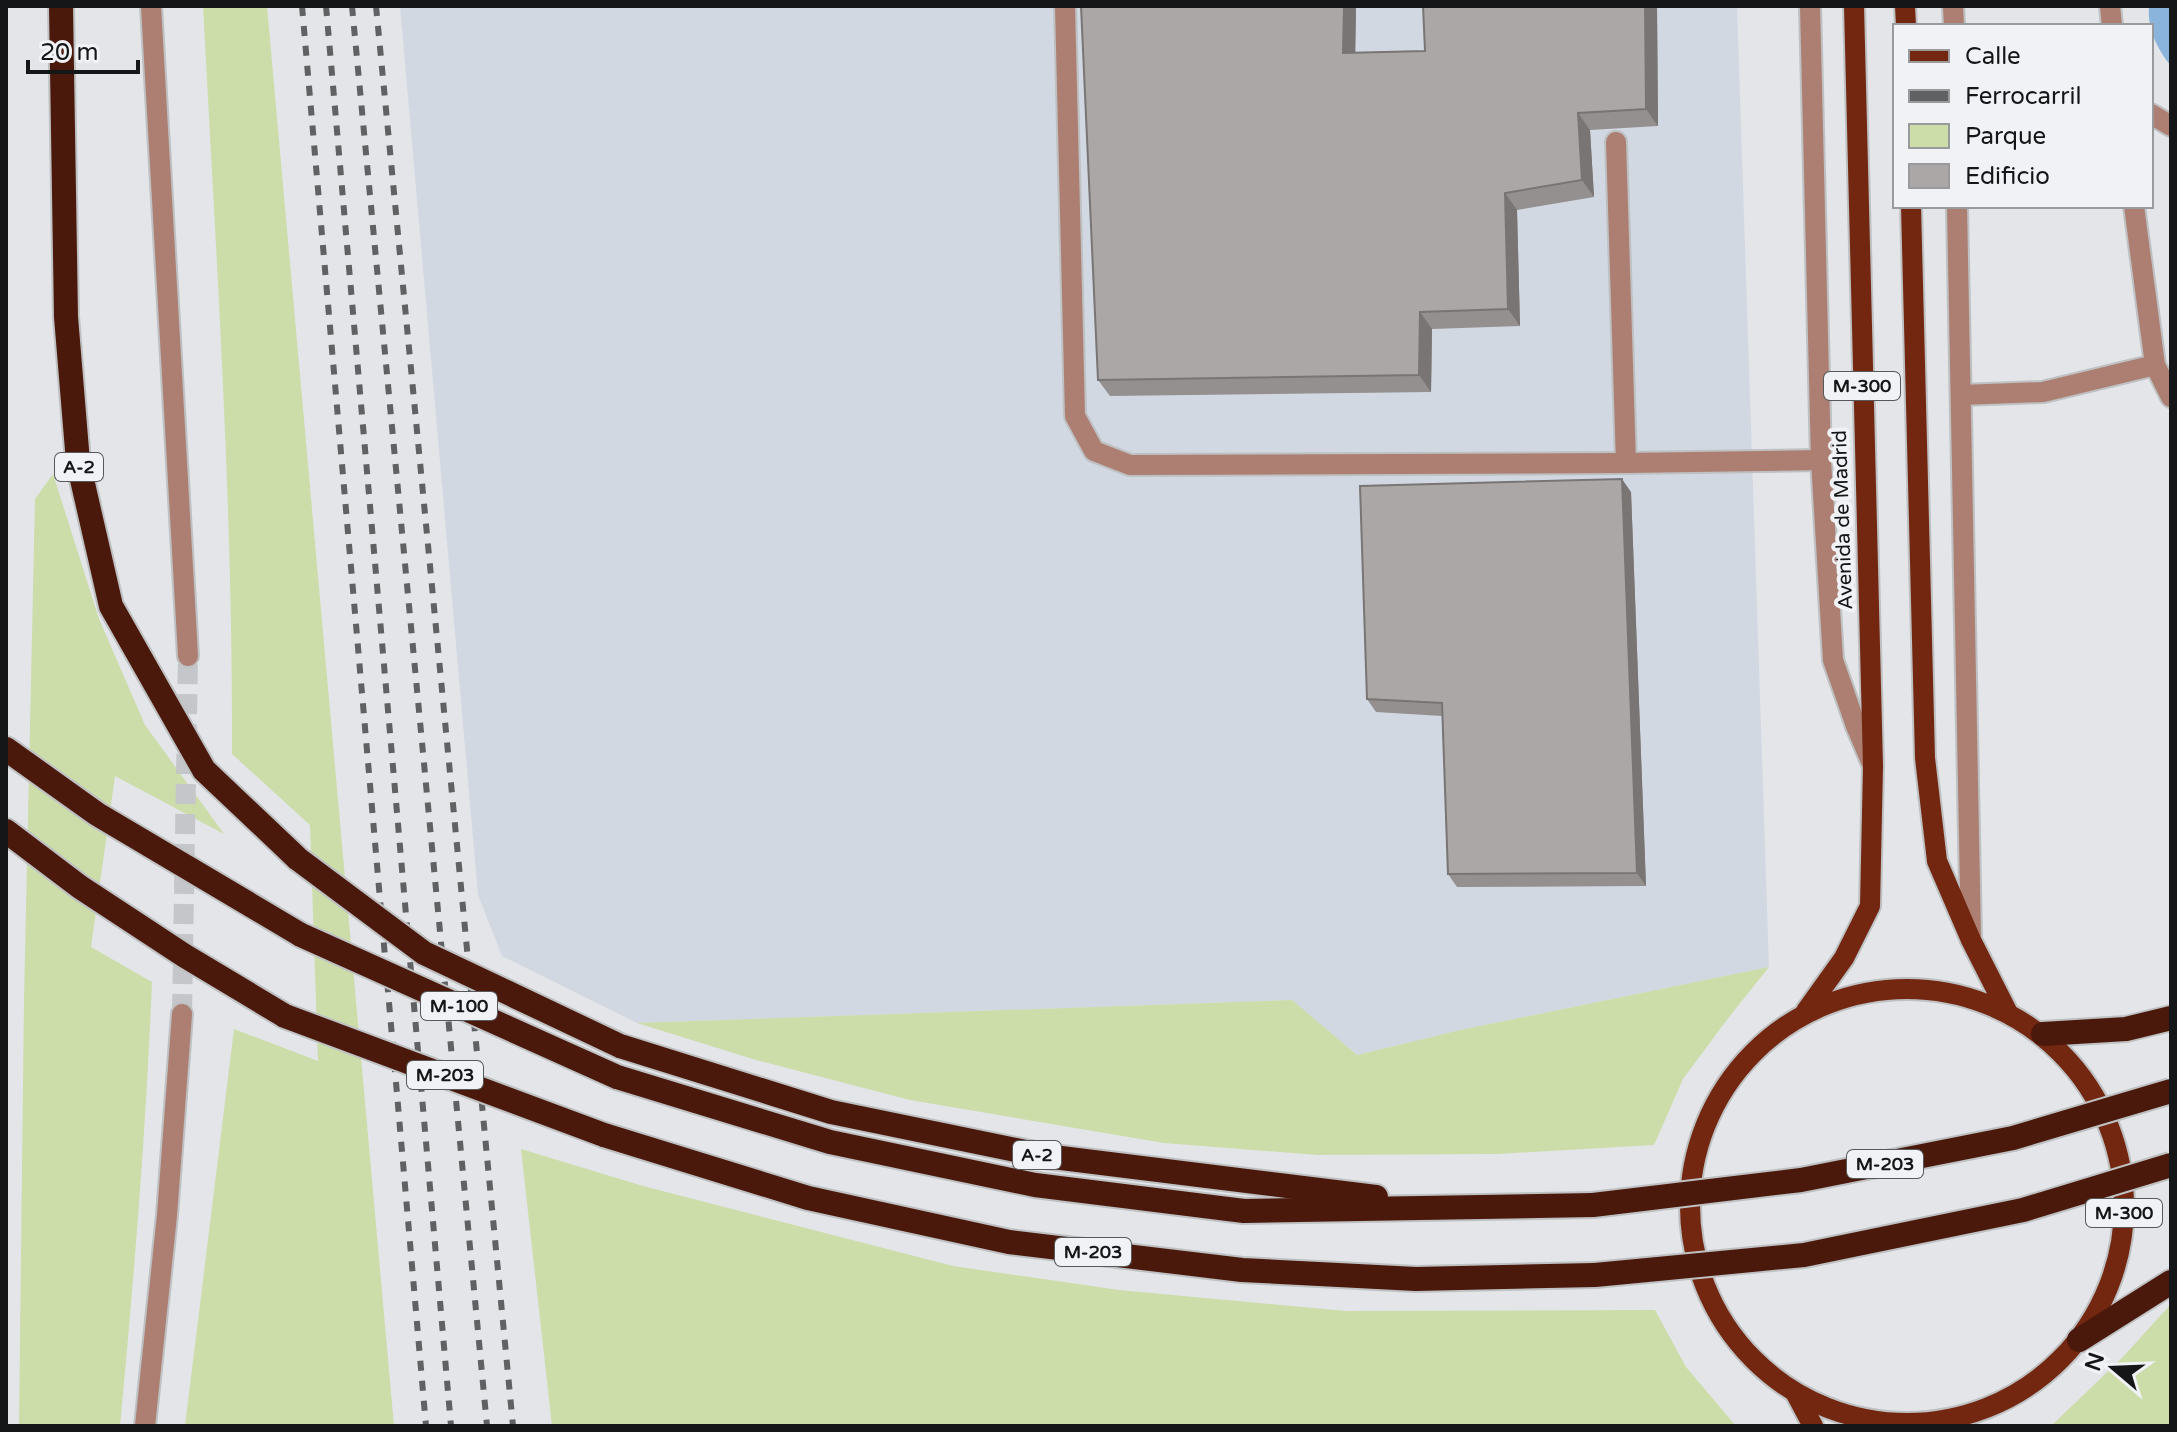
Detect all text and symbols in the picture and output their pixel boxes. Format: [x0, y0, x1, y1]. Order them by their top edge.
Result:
scale bar [28, 24, 138, 74]
legend [1893, 24, 2153, 208]
text: 20 m [40, 38, 98, 67]
text: Calle [1965, 42, 2021, 71]
text: Ferrocarril [1965, 82, 2081, 111]
text: Parque [1965, 122, 2046, 151]
text: Edificio [1965, 162, 2050, 191]
road number: M-300 [1824, 372, 1900, 400]
street label: Avenida de Madrid [1828, 430, 1858, 610]
road number: A-2 [55, 453, 103, 481]
road number: M-100 [421, 992, 497, 1020]
road number: M-203 [407, 1061, 483, 1089]
road number: A-2 [1013, 1141, 1061, 1169]
road number: M-203 [1847, 1150, 1923, 1178]
road number: M-300 [2086, 1199, 2162, 1227]
road number: M-203 [1055, 1238, 1131, 1266]
north arrow [2073, 1328, 2153, 1408]
text: N [2080, 1349, 2110, 1374]

